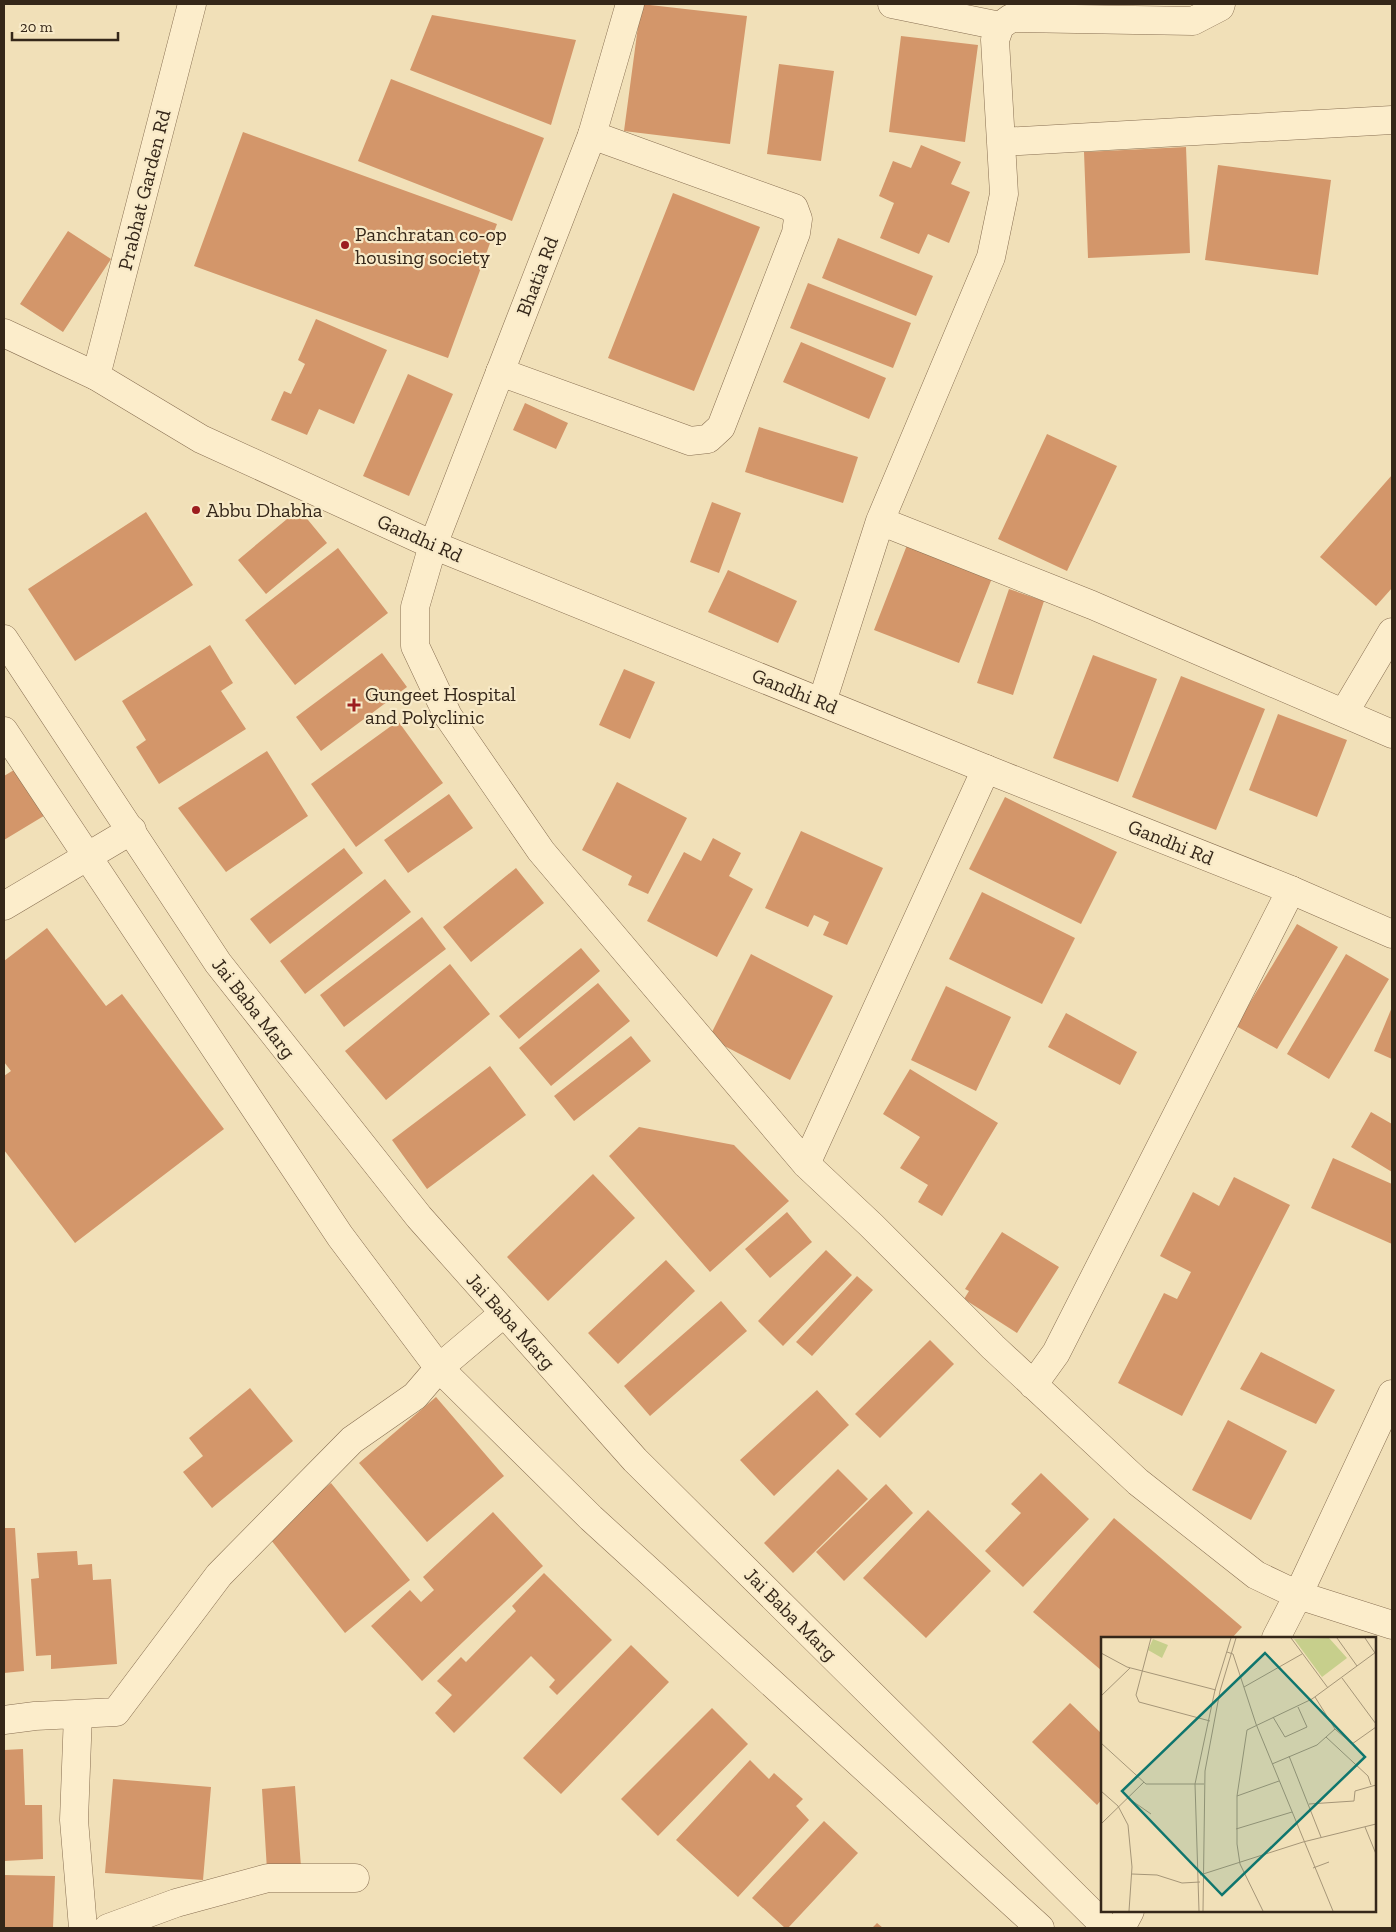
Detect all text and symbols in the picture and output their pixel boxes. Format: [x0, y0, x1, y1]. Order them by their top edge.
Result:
scale bar [12, 10, 119, 42]
text: 20 m [20, 18, 53, 36]
street label: Prabhat Garden Rd [112, 107, 176, 273]
place label: Panchratan co-op housing society [355, 222, 507, 269]
street label: Bhatia Rd [511, 233, 563, 319]
marker: Panchratan co-op housing society [339, 239, 351, 251]
place label: Abbu Dhabha [206, 498, 323, 522]
marker: Abbu Dhabha [190, 504, 202, 516]
street label: Gandhi Rd [374, 509, 466, 567]
street label: Gandhi Rd [749, 663, 841, 719]
place label: Gungeet Hospital and Polyclinic [365, 682, 516, 729]
marker: Gungeet Hospital and Polyclinic [347, 698, 361, 712]
street label: Gandhi Rd [1125, 814, 1217, 870]
street label: Jai Baba Marg [207, 953, 301, 1063]
street label: Jai Baba Marg [461, 1268, 561, 1374]
street label: Jai Baba Marg [740, 1563, 842, 1665]
inset map [1101, 1637, 1376, 1912]

